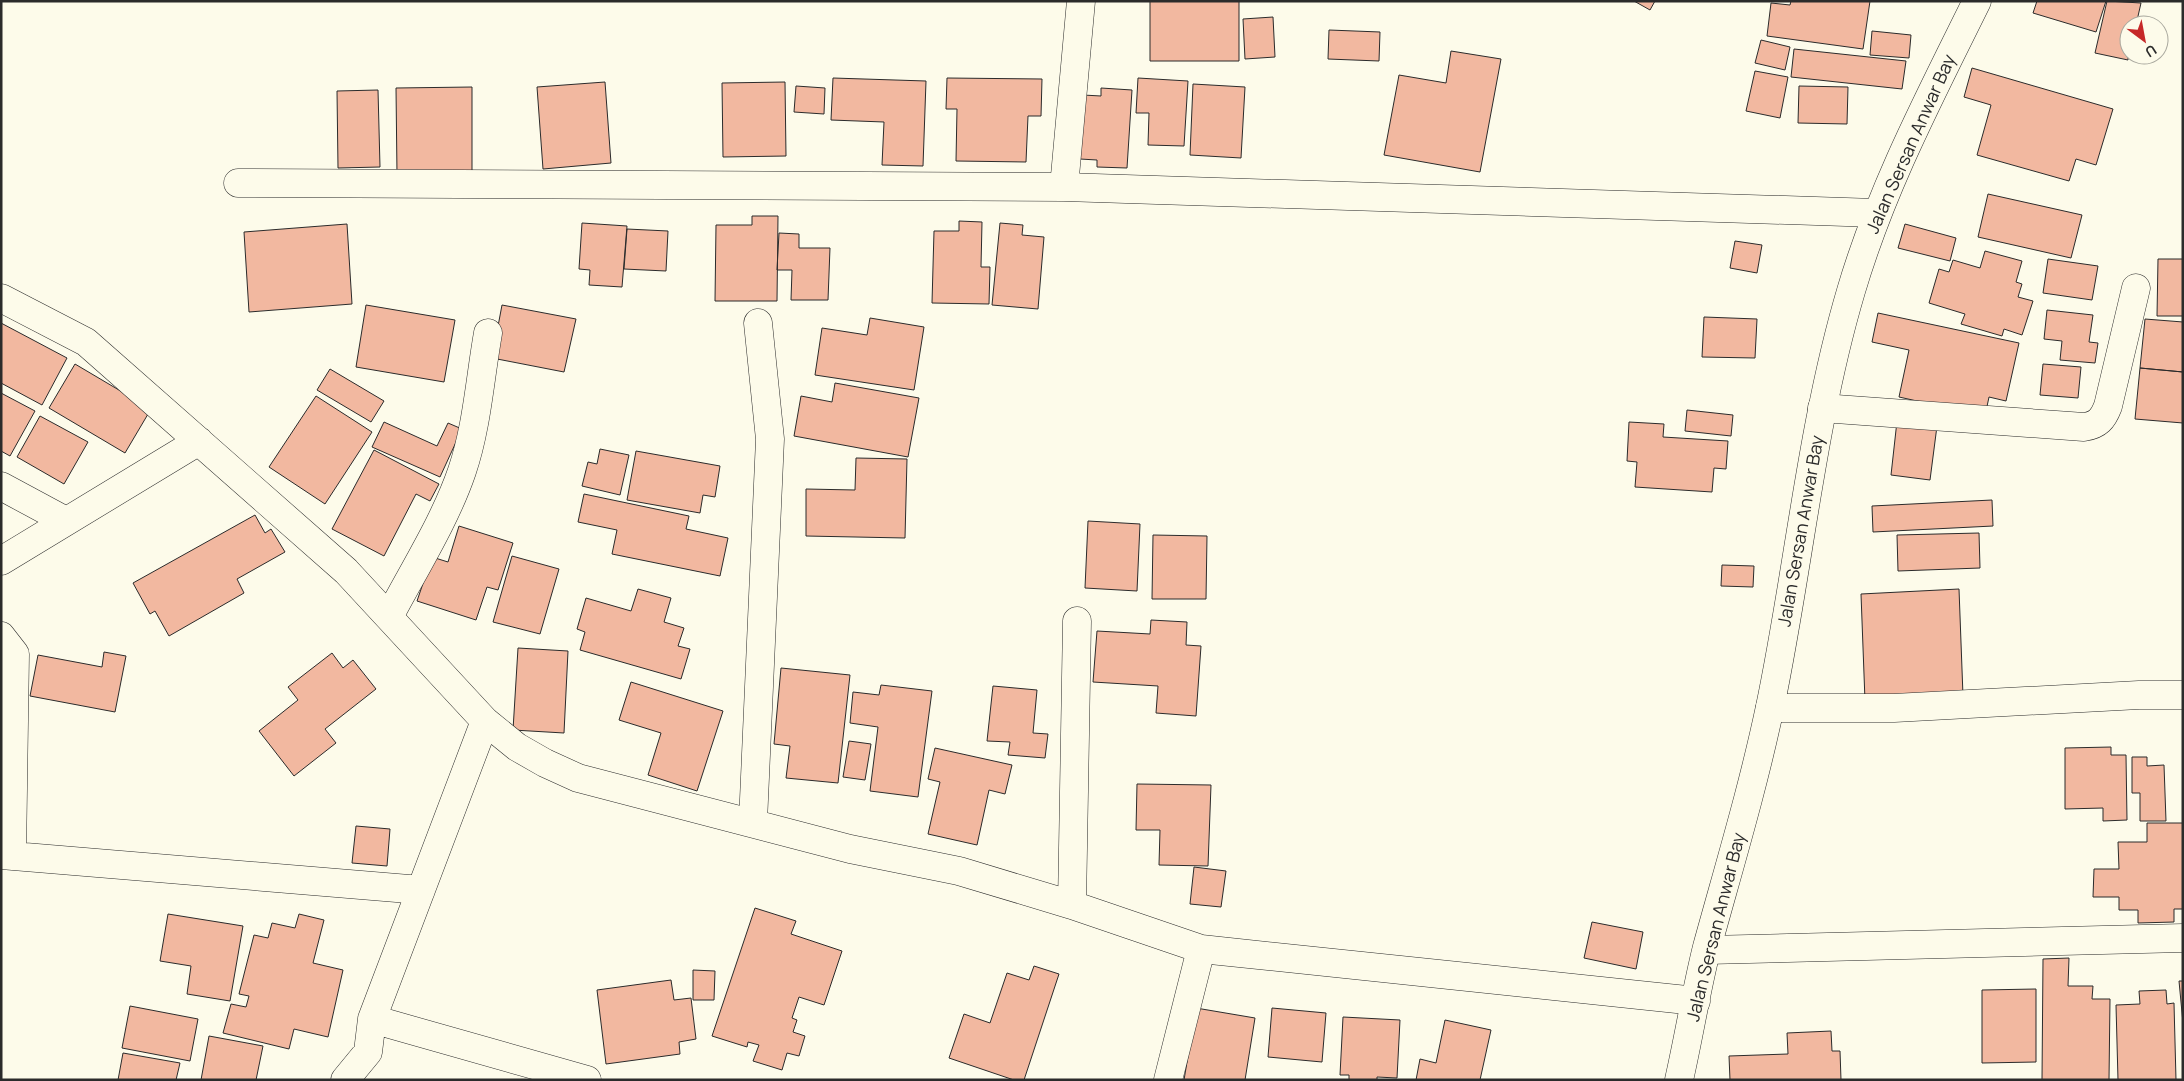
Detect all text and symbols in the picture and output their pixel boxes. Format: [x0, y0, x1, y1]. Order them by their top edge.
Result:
north arrow [2119, 15, 2169, 65]
text: U [2142, 41, 2160, 62]
street label: Jalan Sersan Anwar Bay [1860, 50, 1961, 237]
street label: Jalan Sersan Anwar Bay [1771, 433, 1829, 628]
street label: Jalan Sersan Anwar Bay [1680, 829, 1750, 1024]

